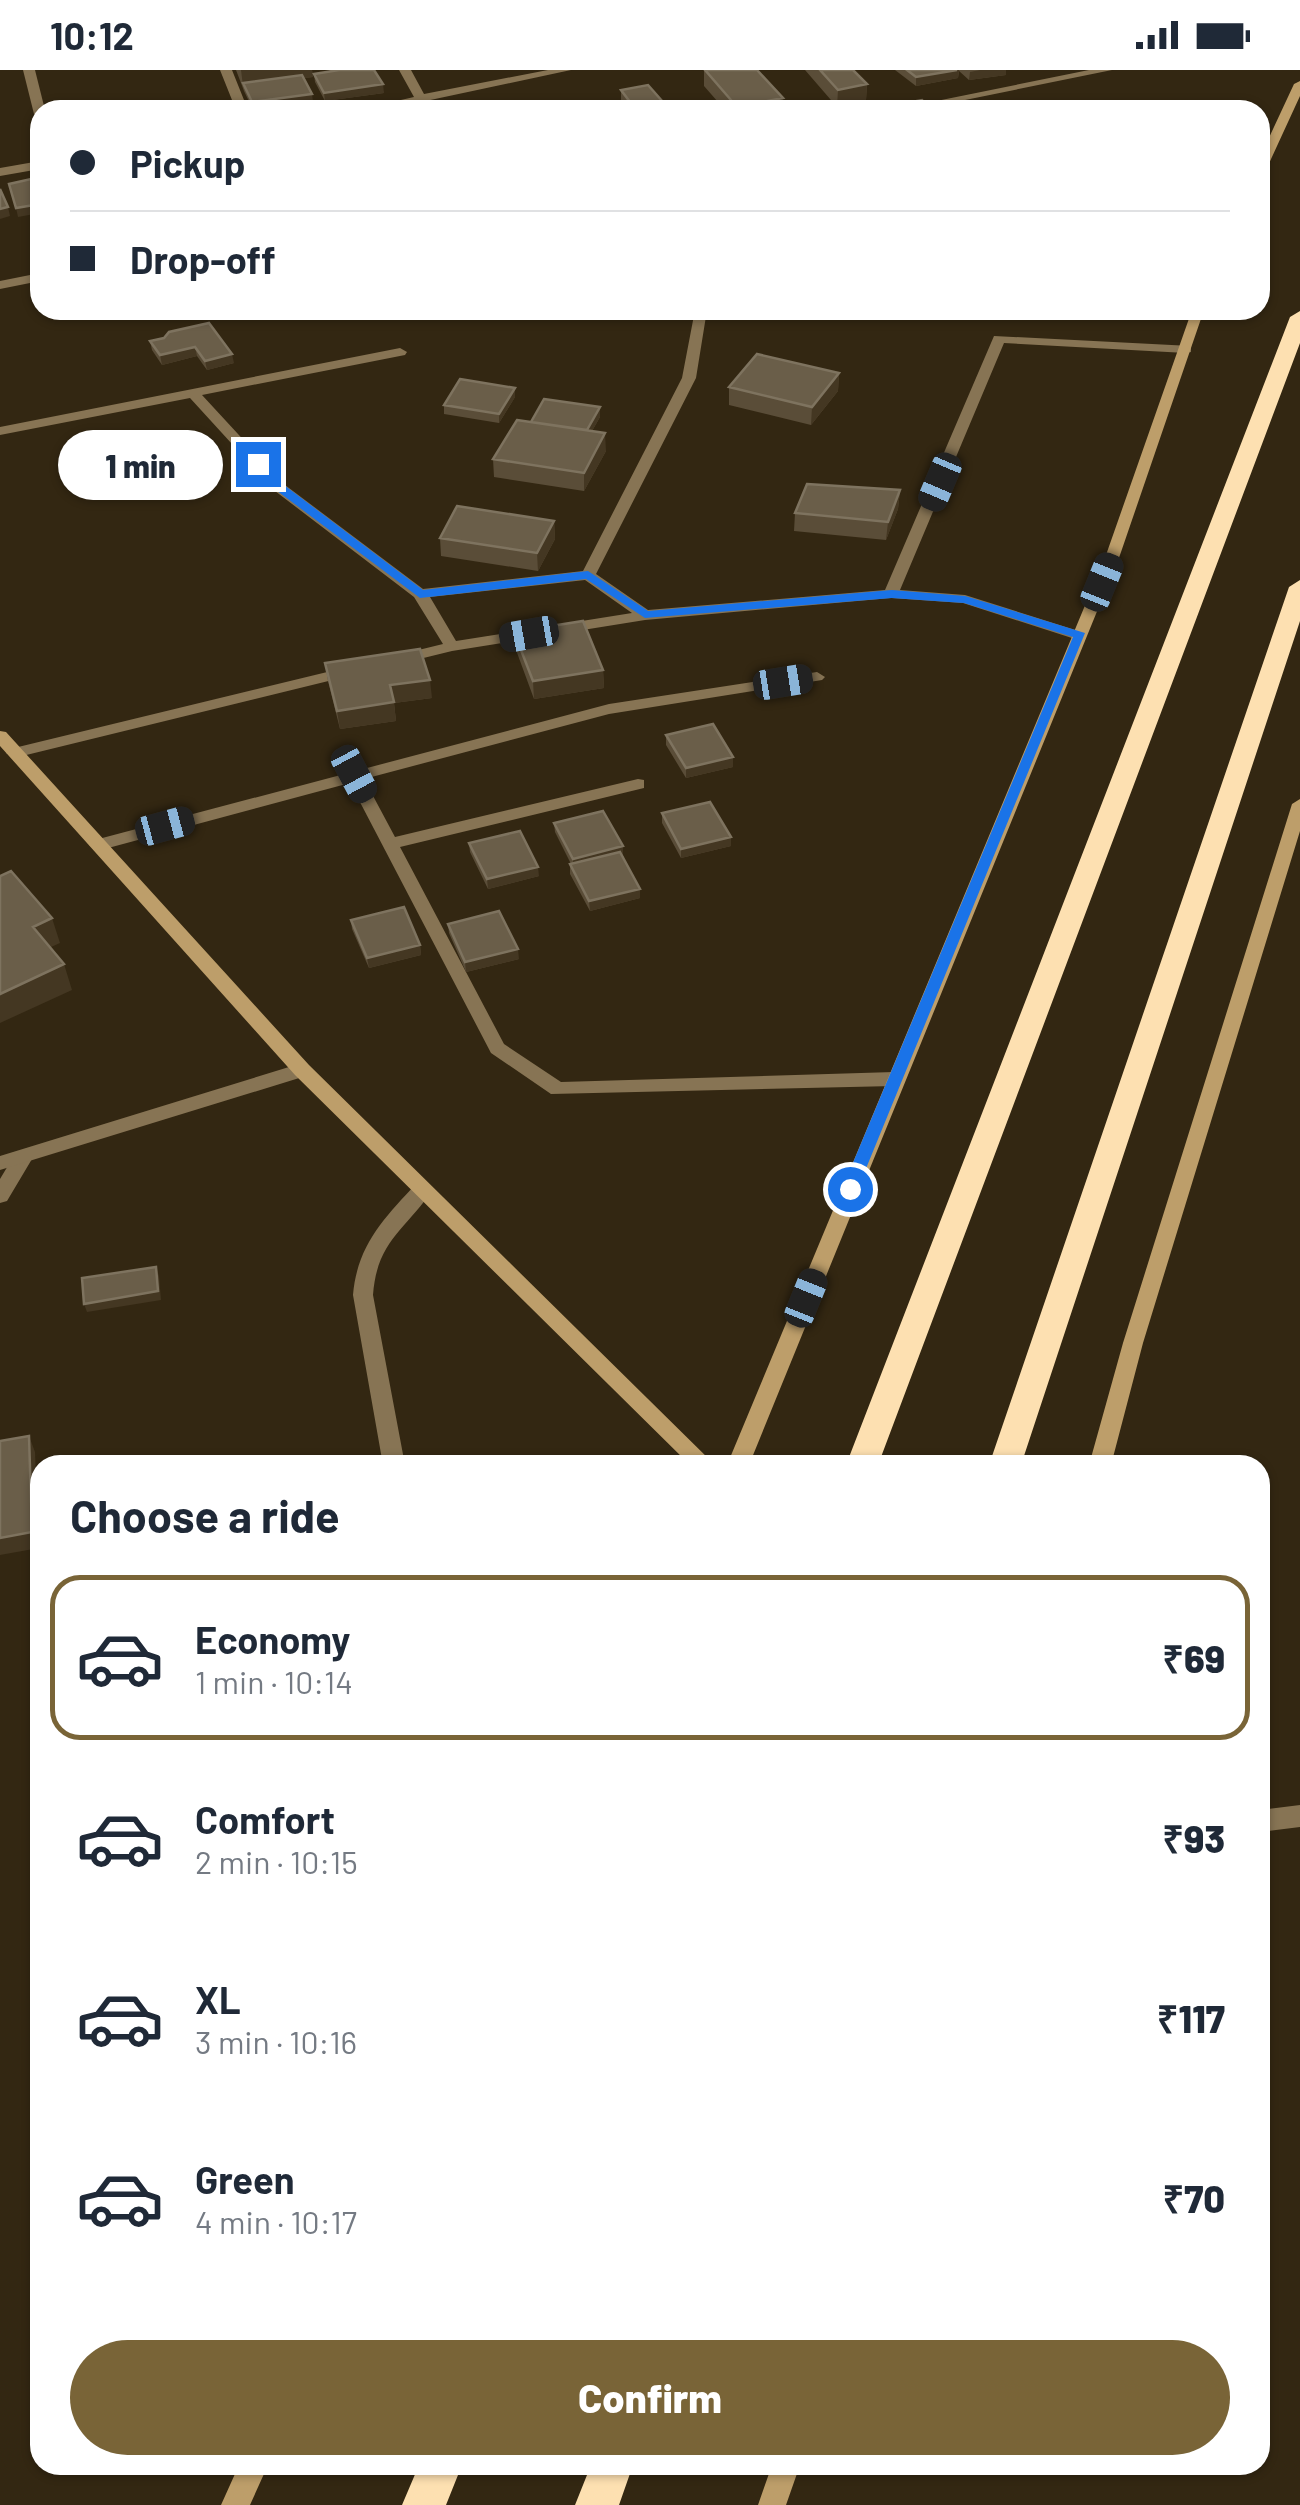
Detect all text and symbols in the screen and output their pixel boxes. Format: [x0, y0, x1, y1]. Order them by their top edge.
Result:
text: 10:12 [50, 12, 134, 58]
text: Pickup [130, 140, 245, 186]
text: Drop-off [130, 236, 276, 282]
callout: 1 min [58, 429, 223, 499]
route end [236, 442, 281, 487]
text: 1 min [105, 446, 176, 484]
car [914, 449, 966, 515]
car [1077, 549, 1127, 615]
car [497, 614, 561, 654]
car [751, 662, 815, 702]
car [327, 740, 381, 808]
car [132, 804, 198, 848]
route start [828, 1167, 873, 1212]
car [781, 1265, 831, 1331]
text: Choose a ride [70, 1488, 340, 1542]
icon: car [75, 1613, 165, 1703]
text: Economy [195, 1616, 350, 1662]
text: ₹69 [1162, 1635, 1225, 1681]
text: 1 min · 10:14 [195, 1662, 353, 1700]
icon: car [75, 1793, 165, 1883]
text: Comfort [195, 1796, 335, 1842]
text: ₹93 [1162, 1815, 1225, 1861]
text: 2 min · 10:15 [195, 1842, 358, 1880]
icon: car [75, 1973, 165, 2063]
text: XL [195, 1976, 241, 2022]
text: ₹117 [1157, 1995, 1225, 2041]
text: 3 min · 10:16 [195, 2022, 357, 2060]
icon: car [75, 2153, 165, 2243]
text: Green [195, 2156, 295, 2202]
text: ₹70 [1162, 2175, 1225, 2221]
text: 4 min · 10:17 [195, 2202, 357, 2240]
button: Confirm [70, 2340, 1230, 2455]

